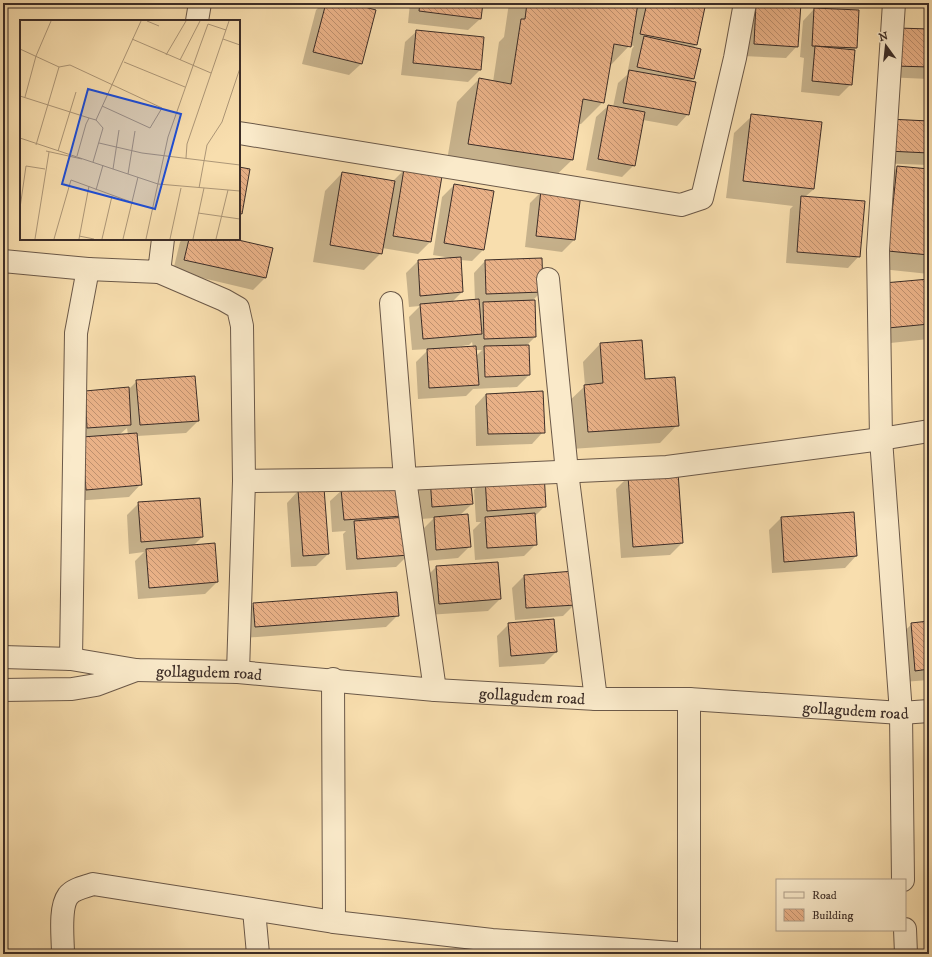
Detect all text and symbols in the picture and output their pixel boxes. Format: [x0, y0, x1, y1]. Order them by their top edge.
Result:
inset map [20, 20, 240, 240]
north arrow [866, 26, 906, 66]
text: N [877, 29, 890, 45]
street label: gollagudem road [156, 661, 263, 685]
street label: gollagudem road [478, 683, 586, 709]
street label: gollagudem road [802, 698, 909, 724]
legend [776, 879, 906, 931]
text: Road [812, 888, 837, 903]
text: Building [812, 908, 853, 923]

